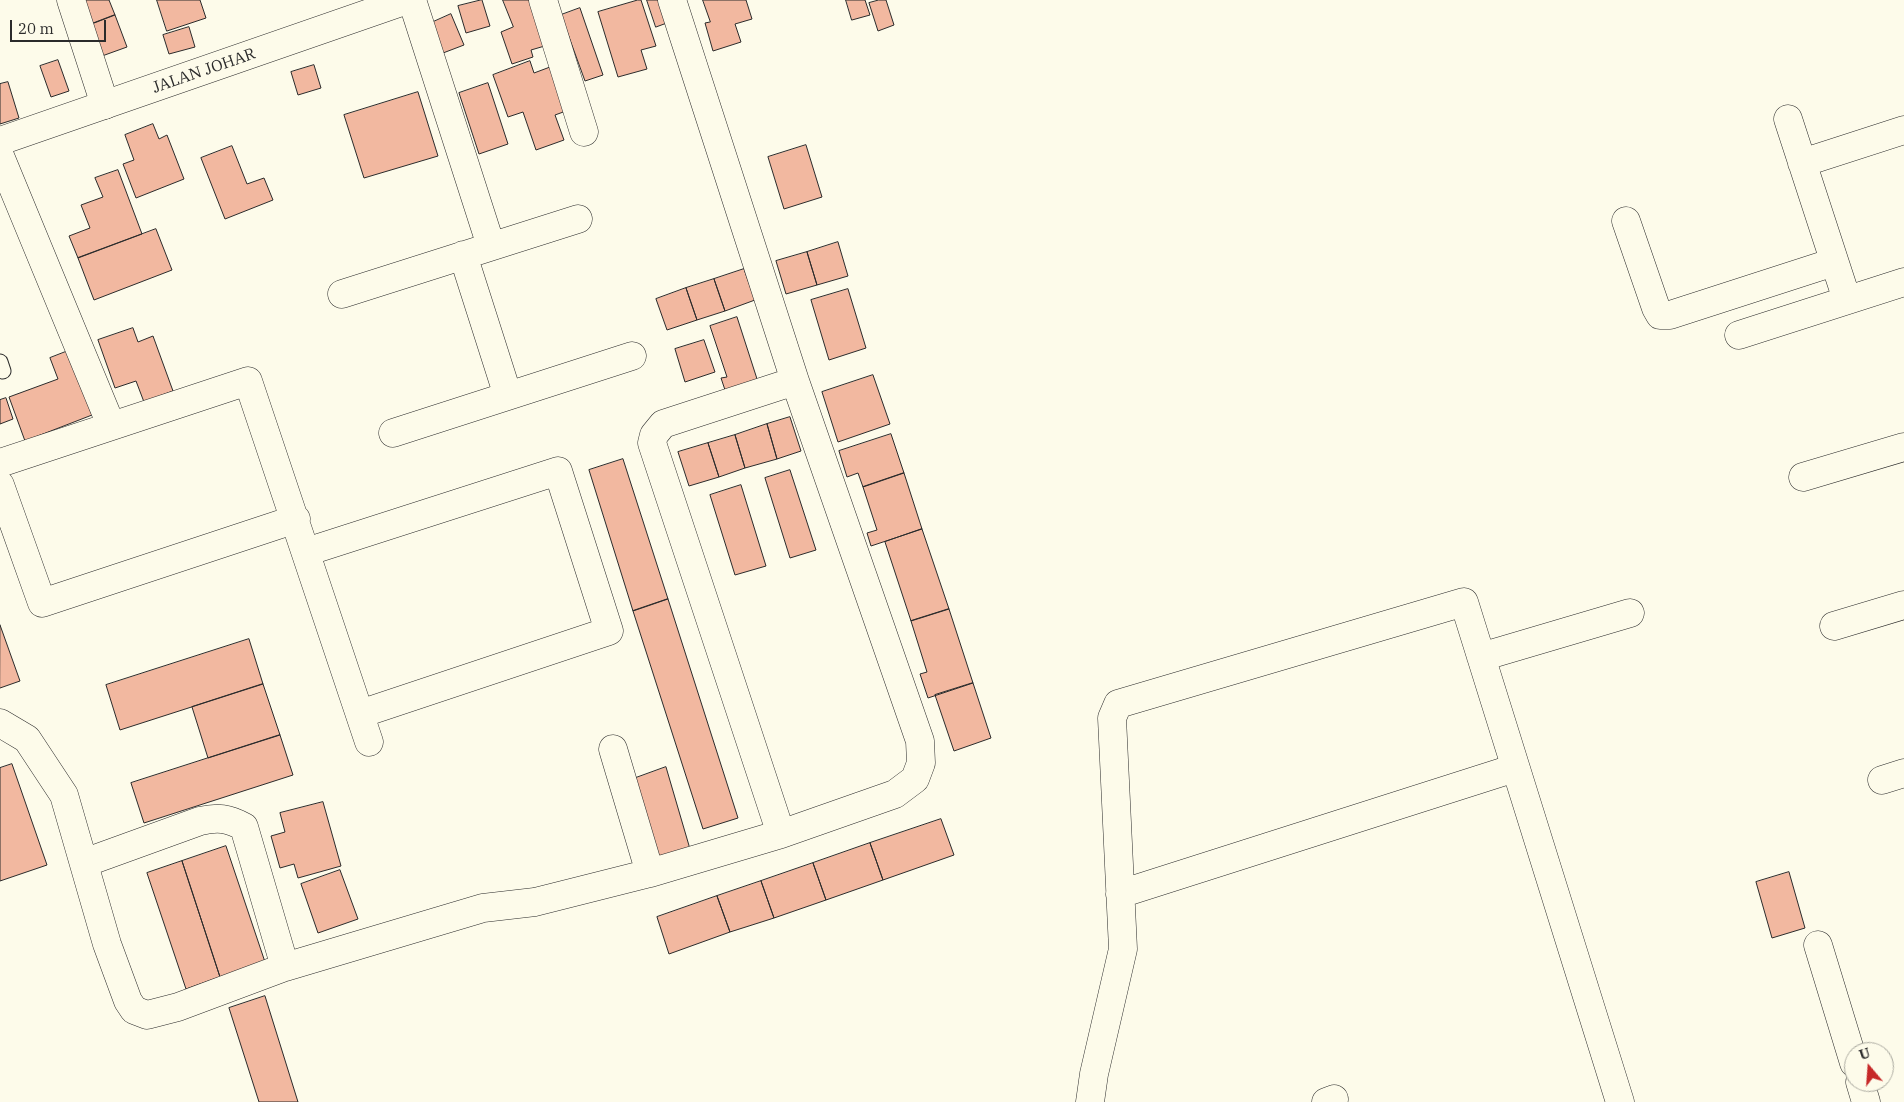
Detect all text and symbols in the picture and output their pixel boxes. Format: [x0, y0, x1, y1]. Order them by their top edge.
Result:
scale bar [12, 10, 109, 42]
text: 20 m [18, 19, 54, 38]
street label: JALAN JOHAR [150, 44, 258, 98]
north arrow [1844, 1042, 1894, 1092]
text: U [1857, 1043, 1873, 1064]

